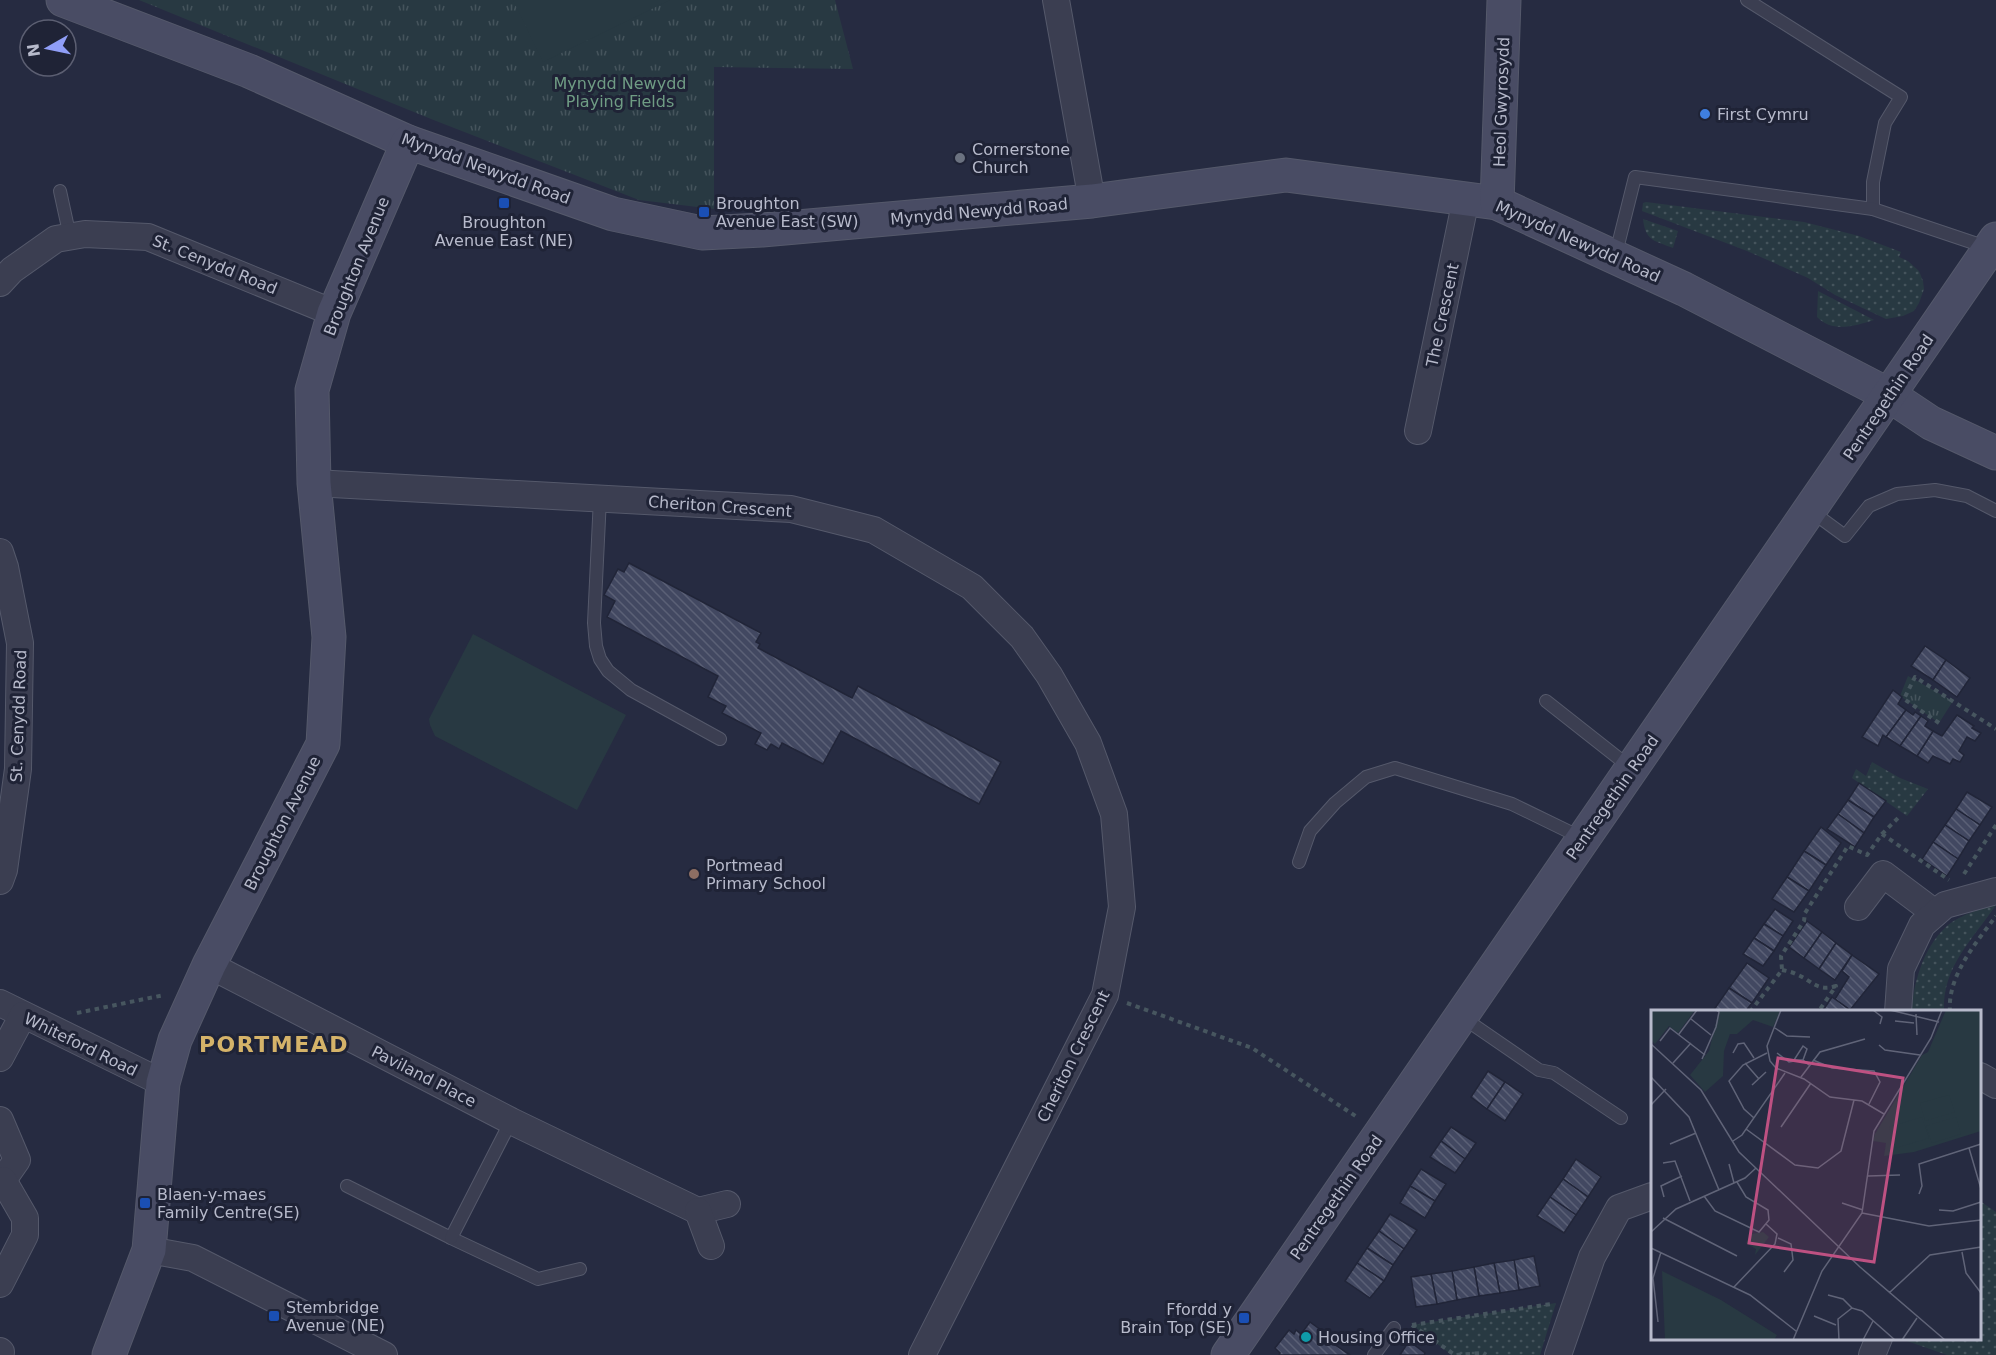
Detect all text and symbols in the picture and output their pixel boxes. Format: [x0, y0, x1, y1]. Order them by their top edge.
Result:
north arrow [18, 18, 78, 78]
street label: Heol Gwyrosydd [1490, 37, 1513, 167]
text: N [23, 42, 44, 58]
park label: Mynydd Newydd Playing Fields [554, 74, 686, 111]
place label: First Cymru [1717, 105, 1809, 124]
marker: First Cymru [1698, 107, 1712, 121]
street label: Mynydd Newydd Road [399, 129, 573, 208]
place label: Cornerstone Church [972, 140, 1070, 177]
marker: Cornerstone Church [953, 151, 967, 165]
street label: Broughton Avenue [320, 194, 393, 338]
place label: Broughton Avenue East (SW) [716, 194, 859, 231]
street label: Mynydd Newydd Road [889, 194, 1069, 229]
marker: Broughton Avenue East (NE) [497, 196, 511, 210]
street label: Mynydd Newydd Road [1493, 197, 1663, 286]
marker: Broughton Avenue East (SW) [697, 205, 711, 219]
place label: Broughton Avenue East (NE) [435, 213, 573, 250]
street label: St. Cenydd Road [150, 231, 280, 298]
street label: The Crescent [1422, 262, 1463, 370]
street label: Pentregethin Road [1839, 331, 1938, 464]
street label: Cheriton Crescent [647, 492, 793, 521]
street label: St. Cenydd Road [7, 649, 30, 783]
street label: Pentregethin Road [1562, 731, 1663, 863]
street label: Broughton Avenue [240, 753, 325, 894]
place label: Portmead Primary School [706, 856, 826, 893]
marker: Portmead Primary School [687, 867, 701, 881]
street label: Cheriton Crescent [1033, 987, 1114, 1125]
street label: Whiteford Road [21, 1009, 141, 1080]
inset map [1651, 1010, 1981, 1340]
district label: PORTMEAD [199, 1032, 349, 1057]
street label: Paviland Place [368, 1042, 479, 1111]
street label: Pentregethin Road [1286, 1131, 1387, 1263]
place label: Blaen-y-maes Family Centre(SE) [157, 1185, 300, 1222]
marker: Blaen-y-maes Family Centre(SE) [138, 1196, 152, 1210]
place label: Stembridge Avenue (NE) [286, 1298, 385, 1335]
place label: Ffordd y Brain Top (SE) [1120, 1300, 1232, 1337]
marker: Stembridge Avenue (NE) [267, 1309, 281, 1323]
marker: Ffordd y Brain Top (SE) [1237, 1311, 1251, 1325]
place label: Housing Office [1318, 1328, 1435, 1347]
marker: Housing Office [1299, 1330, 1313, 1344]

